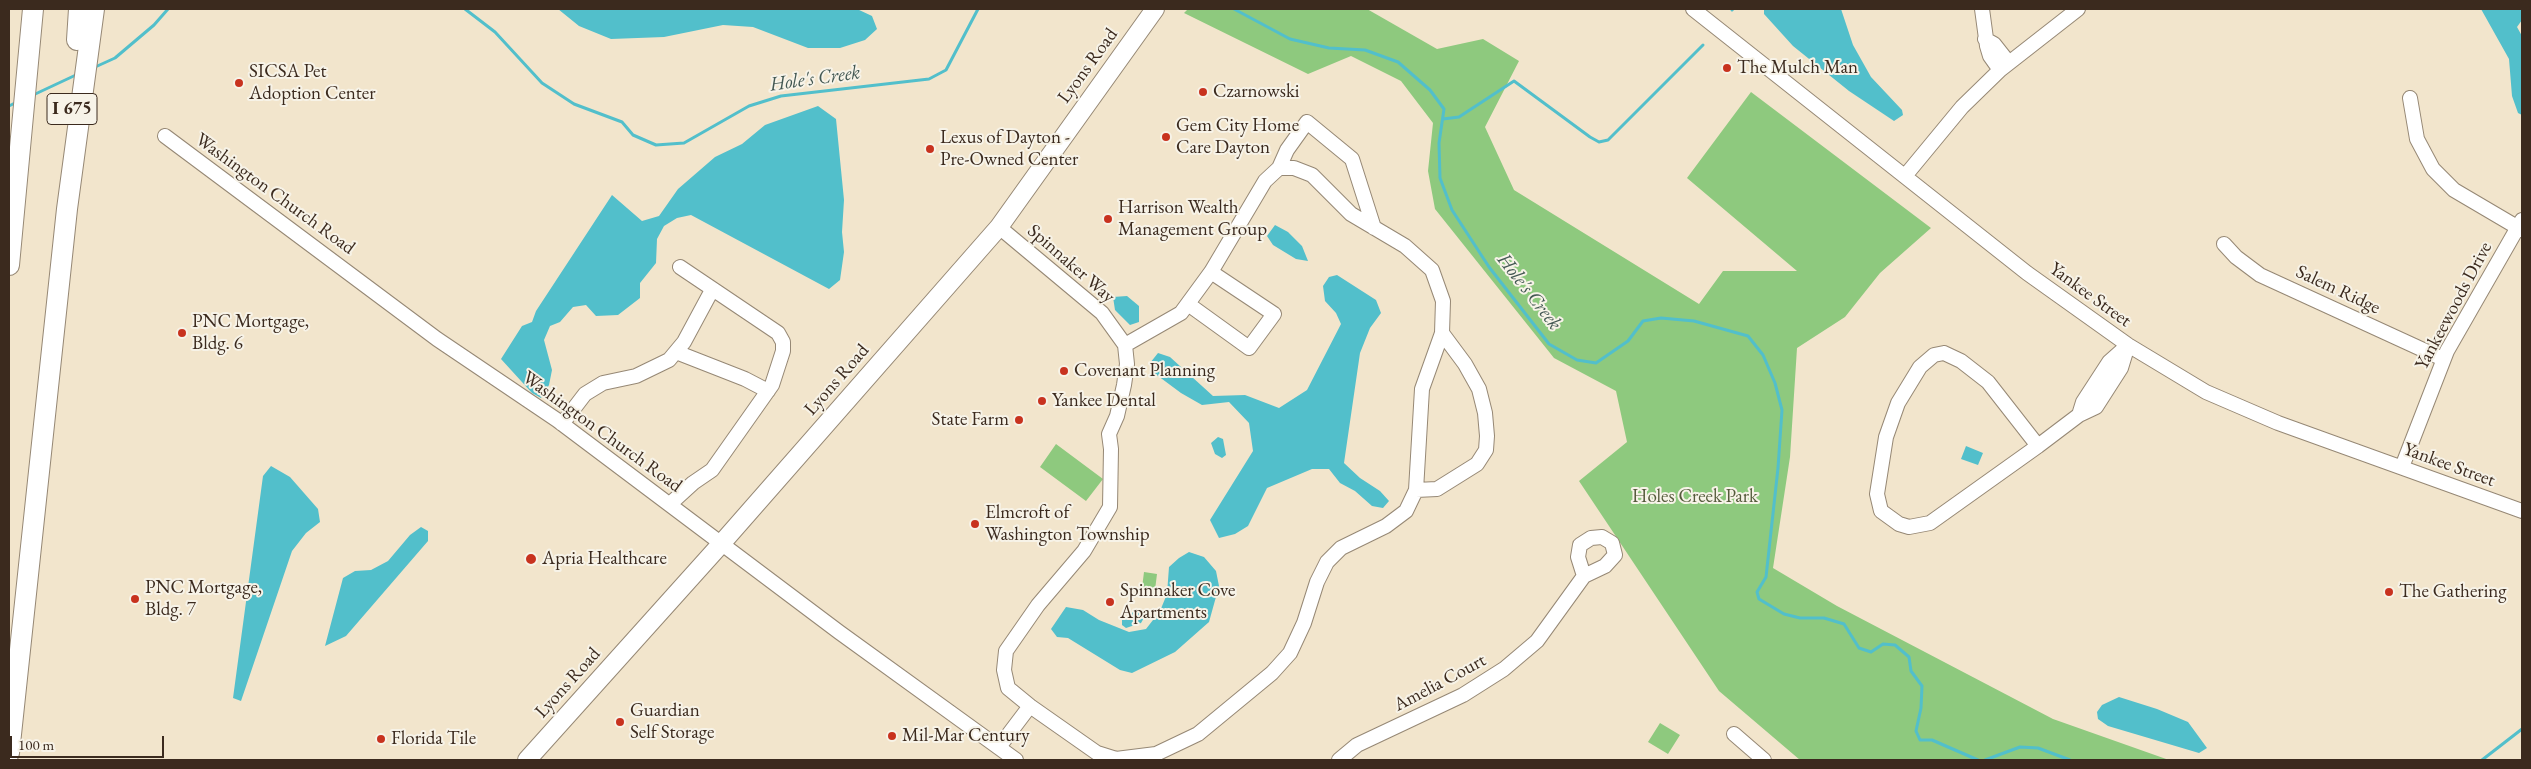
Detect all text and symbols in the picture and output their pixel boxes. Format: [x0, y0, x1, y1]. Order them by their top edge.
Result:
street label: Lyons Road [1053, 24, 1123, 108]
place label: The Mulch Man [1737, 57, 1858, 79]
place label: SICSA Pet Adoption Center [249, 61, 376, 105]
water label: Hole's Creek [768, 61, 862, 97]
marker: The Mulch Man [1721, 62, 1733, 74]
marker: SICSA Pet Adoption Center [233, 77, 245, 89]
place label: Czarnowski [1213, 81, 1299, 103]
marker: Czarnowski [1197, 86, 1209, 98]
road number: I 675 [47, 94, 97, 125]
place label: Gem City Home Care Dayton [1176, 115, 1299, 159]
place label: Lexus of Dayton - Pre-Owned Center [940, 127, 1078, 171]
street label: Washington Church Road [191, 128, 359, 260]
marker: Gem City Home Care Dayton [1160, 131, 1172, 143]
marker: Lexus of Dayton - Pre-Owned Center [924, 143, 936, 155]
place label: Harrison Wealth Management Group [1118, 197, 1267, 241]
marker: Harrison Wealth Management Group [1102, 213, 1114, 225]
street label: Spinnaker Way [1023, 220, 1119, 308]
street label: Yankeewoods Drive [2411, 238, 2497, 374]
water label: Hole's Creek [1492, 249, 1566, 335]
street label: Yankee Street [2045, 258, 2135, 332]
street label: Salem Ridge [2292, 261, 2384, 319]
place label: PNC Mortgage, Bldg. 6 [192, 311, 309, 355]
marker: PNC Mortgage, Bldg. 6 [176, 327, 188, 339]
street label: Lyons Road [800, 340, 874, 420]
place label: Covenant Planning [1074, 360, 1215, 382]
marker: Covenant Planning [1058, 365, 1070, 377]
street label: Washington Church Road [518, 366, 686, 498]
place label: Yankee Dental [1052, 390, 1156, 412]
marker: Yankee Dental [1036, 395, 1048, 407]
place label: State Farm [932, 409, 1009, 431]
marker: State Farm [1013, 414, 1025, 426]
street label: Yankee Street [2400, 438, 2498, 492]
park label: Holes Creek Park [1632, 486, 1758, 508]
place label: Elmcroft of Washington Township [985, 502, 1150, 546]
marker: Elmcroft of Washington Township [969, 518, 981, 530]
place label: Apria Healthcare [542, 548, 667, 570]
marker: Apria Healthcare [524, 552, 538, 566]
place label: PNC Mortgage, Bldg. 7 [145, 577, 262, 621]
place label: Spinnaker Cove Apartments [1120, 580, 1235, 624]
place label: The Gathering [2399, 581, 2507, 603]
marker: The Gathering [2383, 586, 2395, 598]
marker: PNC Mortgage, Bldg. 7 [129, 593, 141, 605]
marker: Spinnaker Cove Apartments [1104, 596, 1116, 608]
street label: Lyons Road [530, 643, 606, 723]
street label: Amelia Court [1390, 649, 1490, 717]
place label: Guardian Self Storage [630, 700, 714, 744]
marker: Guardian Self Storage [614, 716, 626, 728]
place label: Mil-Mar Century [902, 725, 1030, 747]
scale bar [12, 726, 166, 758]
place label: Florida Tile [391, 728, 476, 750]
marker: Mil-Mar Century [886, 730, 898, 742]
marker: Florida Tile [375, 733, 387, 745]
text: 100 m [18, 735, 54, 754]

